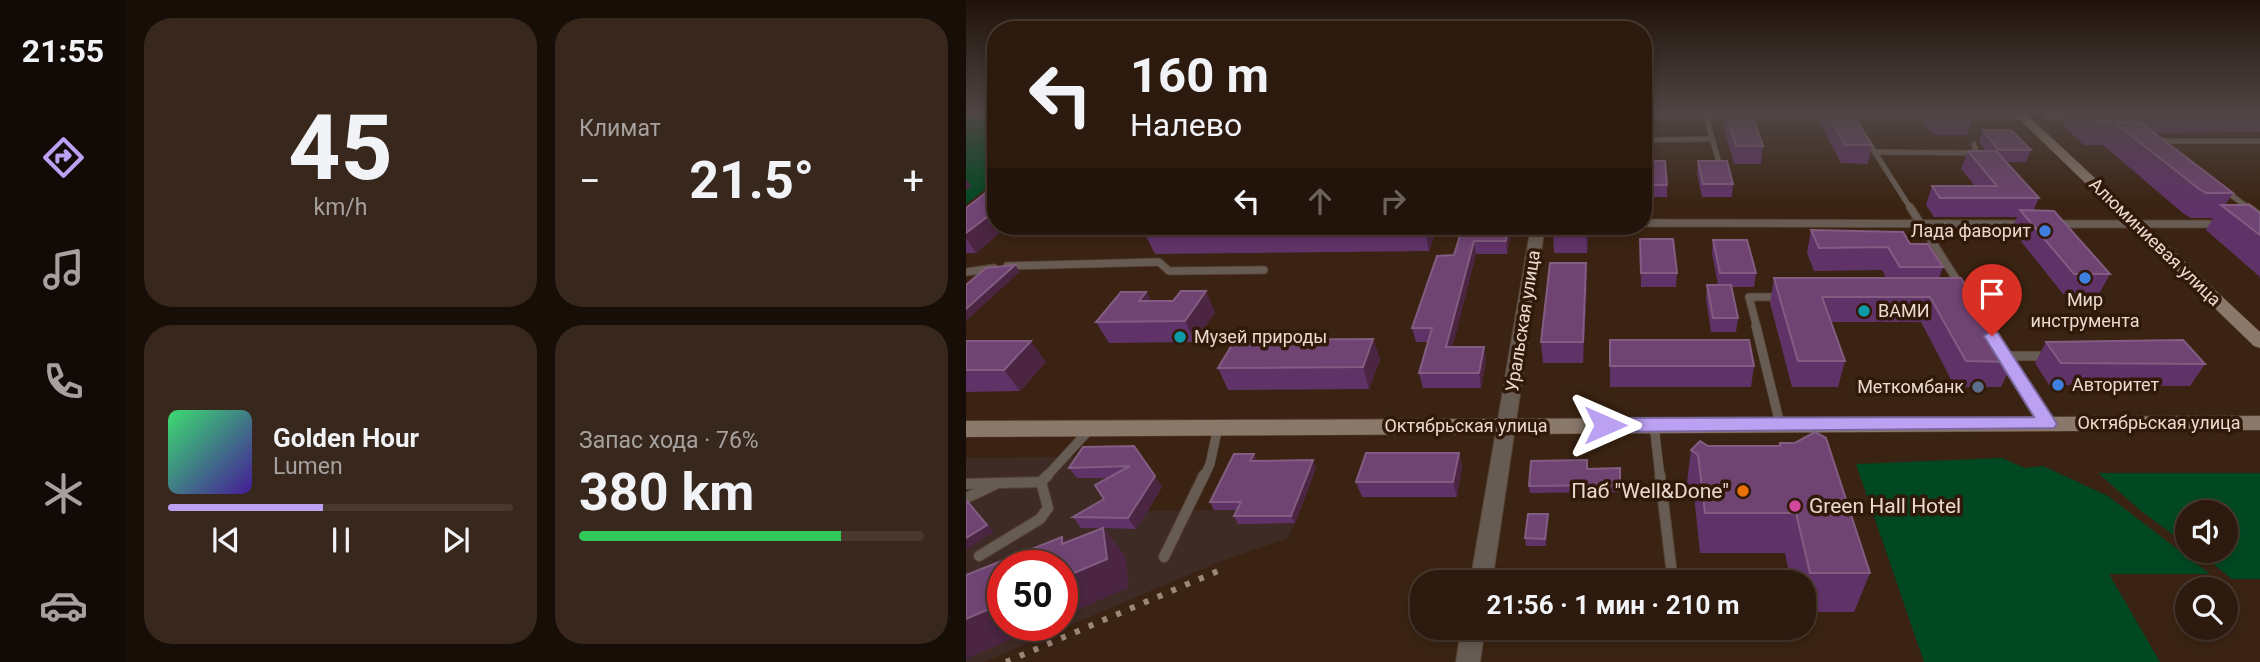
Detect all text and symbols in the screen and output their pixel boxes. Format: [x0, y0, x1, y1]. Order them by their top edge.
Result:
text: 21:55 [22, 32, 104, 70]
text: 160 m [1130, 47, 1269, 104]
icon: left [1015, 49, 1106, 140]
text: 45 [288, 95, 393, 201]
text: Налево [1130, 106, 1242, 144]
text: Климат [579, 115, 661, 142]
icon: directions [39, 133, 88, 182]
text: 21.5° [689, 150, 814, 211]
text: − [579, 159, 601, 203]
text: + [902, 159, 924, 203]
street label: Алюминиевая улица [2085, 173, 2226, 310]
icon: left [1228, 182, 1266, 220]
icon: ahead [1301, 182, 1339, 220]
icon: right [1374, 182, 1412, 220]
text: km/h [314, 194, 368, 221]
place label: Лада фаворит [1911, 220, 2031, 241]
marker: Лада фаворит [2037, 223, 2053, 239]
icon: music [39, 245, 88, 294]
street label: Уральская улица [1501, 249, 1544, 393]
pin [1962, 264, 2022, 336]
marker: Мир инструмента [2077, 270, 2093, 286]
icon: arrive [1973, 275, 2011, 313]
place label: Мир инструмента [2031, 289, 2139, 331]
place label: ВАМИ [1878, 300, 1930, 321]
marker: ВАМИ [1856, 303, 1872, 319]
place label: Музей природы [1194, 326, 1327, 347]
marker: Музей природы [1172, 329, 1188, 345]
icon: phone [39, 357, 88, 406]
place label: Авторитет [2072, 374, 2159, 395]
place label: Меткомбанк [1857, 376, 1964, 397]
marker: Авторитет [2050, 377, 2066, 393]
marker: Меткомбанк [1970, 379, 1986, 395]
position arrow [1568, 388, 1642, 462]
street label: Октябрьская улица [2077, 412, 2241, 433]
street label: Октябрьская улица [1384, 415, 1548, 436]
text: Golden Hour [273, 423, 419, 453]
text: Запас хода · 76% [579, 427, 759, 454]
text: Lumen [273, 453, 343, 480]
text: 380 km [579, 462, 754, 523]
icon: climate [39, 469, 88, 518]
place label: Паб "Well&Done" [1571, 479, 1729, 503]
marker: Паб "Well&Done" [1735, 483, 1751, 499]
place label: Green Hall Hotel [1809, 494, 1961, 518]
marker: Green Hall Hotel [1787, 498, 1803, 514]
map controls [2175, 500, 2238, 640]
button: sound [2175, 500, 2238, 563]
icon: previous [207, 521, 245, 559]
icon: pause [322, 521, 360, 559]
icon: next [437, 521, 475, 559]
speed limit sign: 50 [987, 550, 1078, 641]
button: search [2175, 577, 2238, 640]
icon: car [39, 581, 88, 630]
text: 21:56 · 1 мин · 210 m [1487, 590, 1739, 620]

